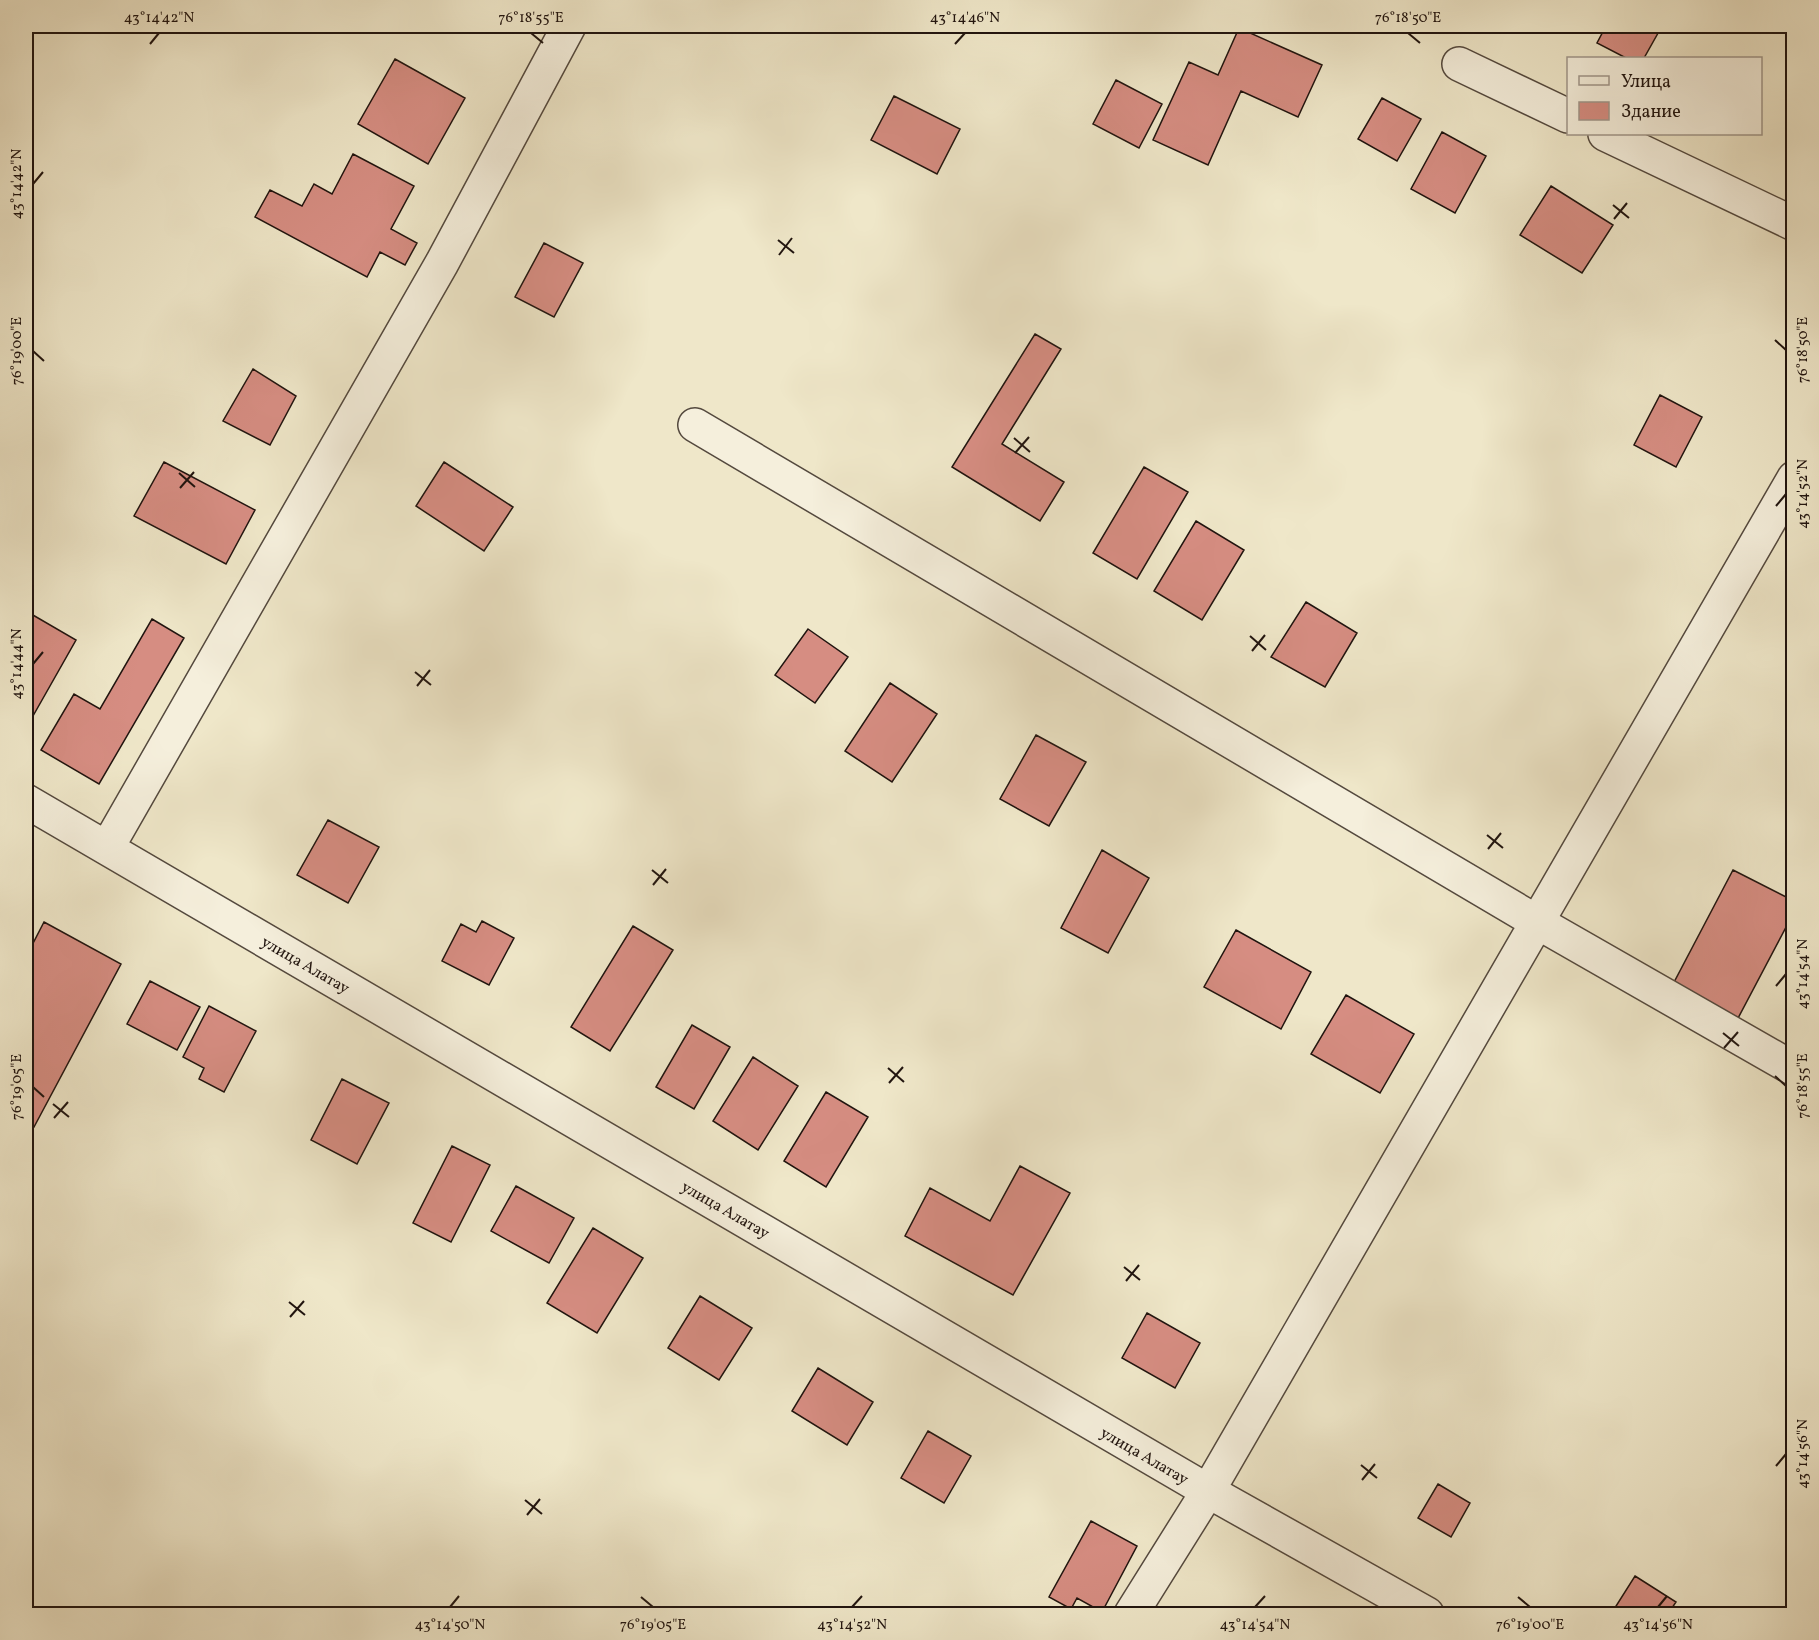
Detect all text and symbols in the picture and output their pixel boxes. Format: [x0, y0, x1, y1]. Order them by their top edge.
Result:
text: 43°14'42"N [124, 8, 194, 29]
text: 76°18'55"E [498, 8, 564, 29]
text: 43°14'46"N [930, 8, 1000, 29]
text: 76°18'50"E [1375, 8, 1441, 29]
legend [1567, 57, 1762, 135]
text: Улица [1621, 70, 1671, 95]
text: Здание [1621, 100, 1681, 125]
text: 43°14'42"N [7, 149, 28, 219]
text: 76°19'00"E [7, 317, 28, 385]
text: 76°18'50"E [1793, 317, 1814, 383]
text: 43°14'52"N [1793, 459, 1814, 529]
text: 43°14'44"N [7, 628, 28, 700]
street label: улица Алатау [257, 931, 354, 1000]
text: 43°14'54"N [1793, 939, 1814, 1009]
text: 76°18'55"E [1793, 1053, 1814, 1119]
text: 76°19'05"E [7, 1054, 28, 1120]
street label: улица Алатау [677, 1176, 774, 1245]
text: 43°14'56"N [1793, 1419, 1814, 1489]
street label: улица Алатау [1096, 1422, 1193, 1491]
text: 43°14'50"N [415, 1615, 485, 1636]
text: 76°19'05"E [620, 1615, 686, 1636]
text: 43°14'52"N [817, 1615, 887, 1636]
text: 43°14'54"N [1220, 1615, 1290, 1636]
text: 76°19'00"E [1496, 1615, 1564, 1636]
text: 43°14'56"N [1623, 1615, 1693, 1636]

